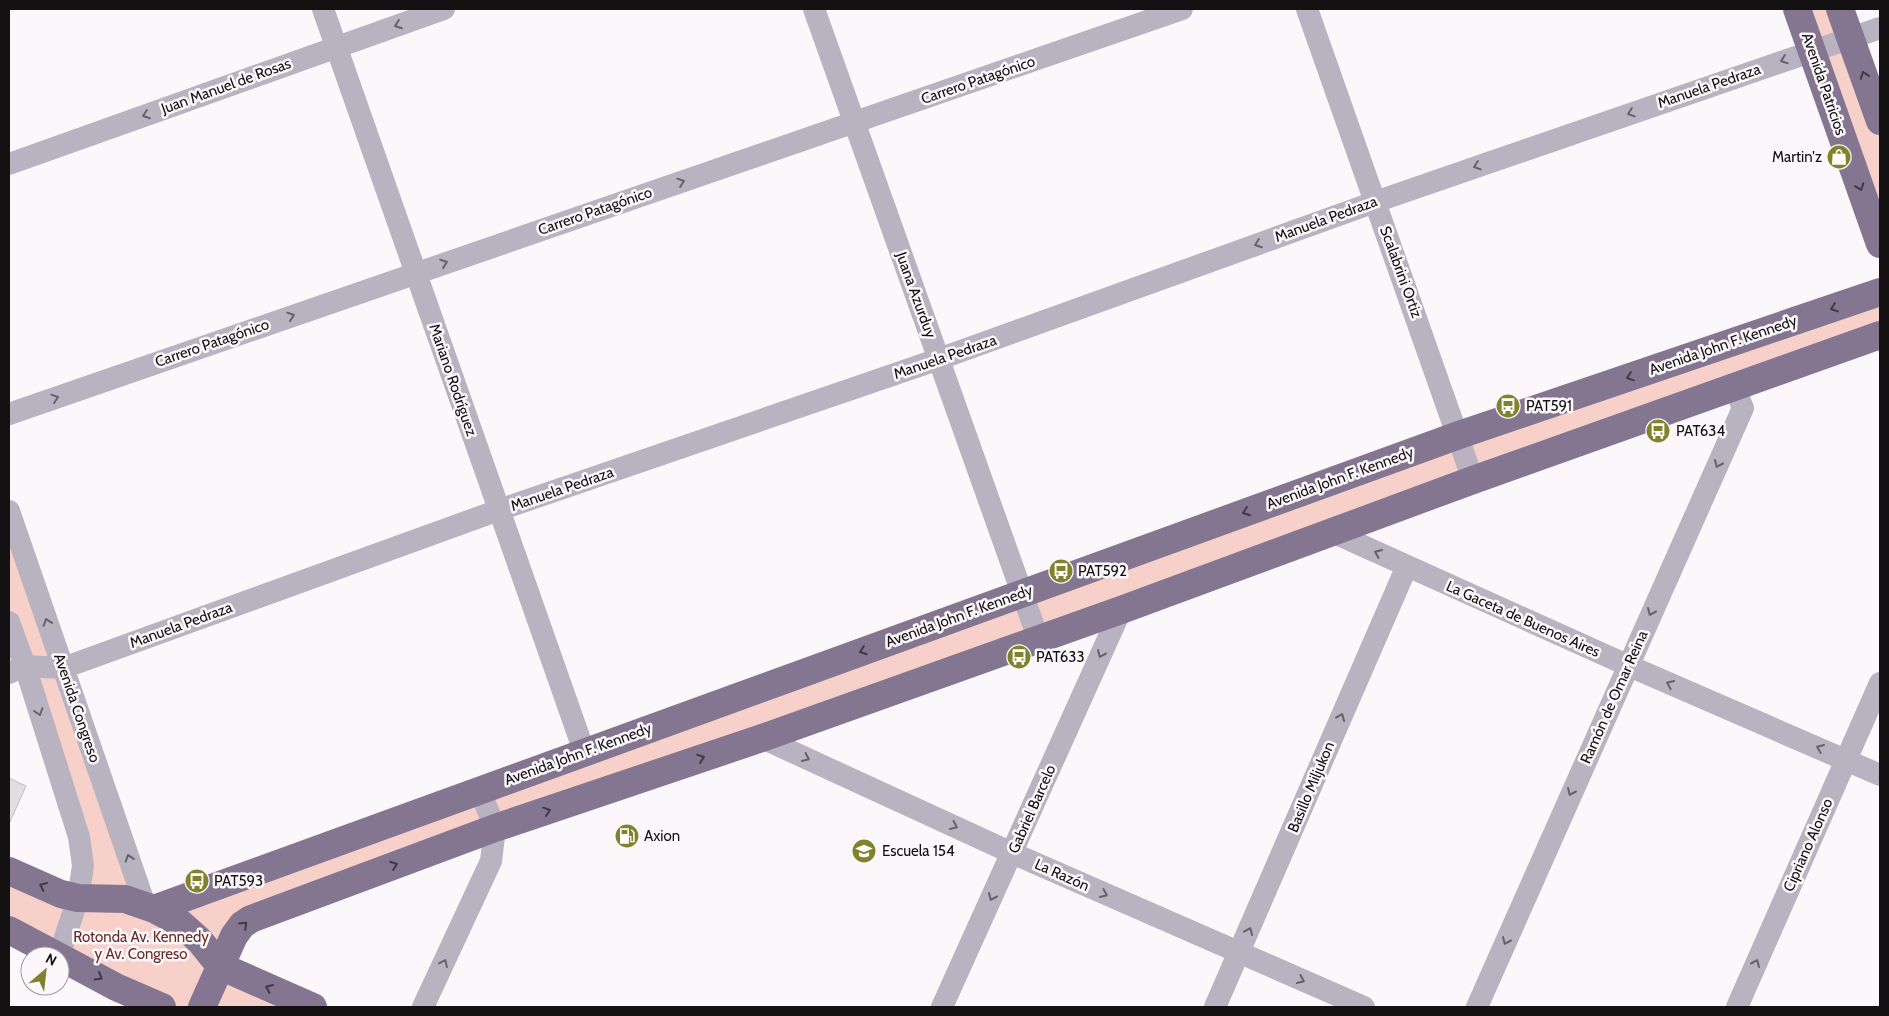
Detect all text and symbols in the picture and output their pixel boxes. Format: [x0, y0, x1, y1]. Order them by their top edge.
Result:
one-way arrow [394, 19, 402, 29]
street label: Avenida Patricios [1798, 31, 1850, 137]
street label: Carrero Patagónico [919, 52, 1037, 108]
street label: Juan Manuel de Rosas [158, 54, 293, 118]
one-way arrow [1781, 54, 1789, 64]
street label: Manuela Pedraza [1655, 60, 1764, 112]
one-way arrow [1860, 72, 1870, 80]
one-way arrow [1627, 107, 1635, 117]
one-way arrow [142, 109, 150, 119]
shop icon: Martin'z [1826, 144, 1852, 170]
place label: Martin'z [1772, 148, 1822, 166]
one-way arrow [1473, 160, 1482, 170]
one-way arrow [676, 178, 685, 188]
one-way arrow [1854, 182, 1864, 191]
street label: Carrero Patagónico [536, 183, 654, 239]
street label: Manuela Pedraza [1272, 192, 1380, 246]
street label: Scalabrini Ortiz [1376, 224, 1426, 320]
one-way arrow [1254, 238, 1263, 248]
street label: Juana Azurduy [892, 249, 940, 341]
one-way arrow [440, 259, 448, 269]
one-way arrow [1830, 302, 1839, 312]
street label: Avenida John F. Kennedy [1647, 311, 1800, 379]
one-way arrow [286, 312, 295, 322]
street label: Carrero Patagónico [153, 315, 271, 371]
street label: Mariano Rodríguez [425, 321, 481, 439]
street label: Manuela Pedraza [891, 331, 1000, 383]
one-way arrow [1627, 371, 1635, 381]
bus stop icon: PAT591 [1495, 393, 1521, 419]
one-way arrow [50, 394, 59, 404]
place label: PAT591 [1526, 397, 1572, 415]
bus stop icon: PAT634 [1645, 418, 1671, 444]
place label: PAT634 [1676, 422, 1725, 440]
street label: Avenida John F. Kennedy [1264, 443, 1416, 513]
one-way arrow [1714, 458, 1724, 467]
street label: Manuela Pedraza [508, 463, 617, 515]
one-way arrow [1242, 506, 1251, 516]
one-way arrow [1374, 549, 1383, 560]
bus stop icon: PAT592 [1048, 558, 1074, 584]
place label: PAT592 [1078, 562, 1127, 580]
street label: La Gaceta de Buenos Aires [1443, 577, 1603, 661]
street label: Avenida John F. Kennedy [883, 581, 1035, 651]
street label: Manuela Pedraza [127, 598, 235, 652]
one-way arrow [1647, 607, 1658, 616]
one-way arrow [43, 618, 53, 626]
street label: Ramón de Omar Reina [1577, 627, 1652, 766]
bus stop icon: PAT633 [1006, 644, 1032, 670]
one-way arrow [859, 645, 868, 655]
place label: PAT633 [1036, 648, 1085, 666]
one-way arrow [1097, 649, 1107, 658]
street label: Avenida Congreso [50, 651, 104, 765]
one-way arrow [1666, 679, 1675, 690]
one-way arrow [34, 708, 44, 716]
one-way arrow [1335, 713, 1346, 722]
street label: Avenida John F. Kennedy [502, 719, 654, 789]
street label: Basillo Miljukon [1284, 739, 1338, 835]
one-way arrow [1816, 744, 1825, 755]
one-way arrow [801, 752, 810, 763]
one-way arrow [696, 754, 705, 764]
street label: Gabriel Barcelo [1004, 762, 1060, 856]
one-way arrow [1567, 787, 1578, 796]
street label: Cipriano Alonso [1779, 796, 1837, 894]
one-way arrow [543, 806, 551, 816]
one-way arrow [949, 820, 958, 830]
fuel station icon: Axion [614, 823, 640, 849]
place label: Axion [644, 827, 680, 845]
school or university icon: Escuela 154 [851, 838, 877, 864]
place label: Escuela 154 [882, 842, 955, 860]
one-way arrow [125, 855, 135, 863]
street label: La Razón [1032, 855, 1092, 895]
one-way arrow [390, 861, 398, 871]
bus stop icon: PAT593 [184, 868, 210, 894]
place label: PAT593 [214, 872, 263, 890]
one-way arrow [39, 882, 48, 893]
one-way arrow [1099, 887, 1108, 898]
one-way arrow [987, 892, 998, 901]
one-way arrow [238, 922, 247, 931]
one-way arrow [1242, 927, 1253, 936]
park label: Rotonda Av. Kennedy y Av. Congreso [73, 928, 209, 963]
one-way arrow [1501, 936, 1512, 945]
north arrow [20, 946, 70, 996]
text: N [43, 949, 60, 970]
one-way arrow [438, 959, 448, 968]
one-way arrow [1750, 959, 1761, 968]
one-way arrow [93, 971, 102, 981]
one-way arrow [1296, 974, 1305, 985]
one-way arrow [265, 983, 273, 993]

